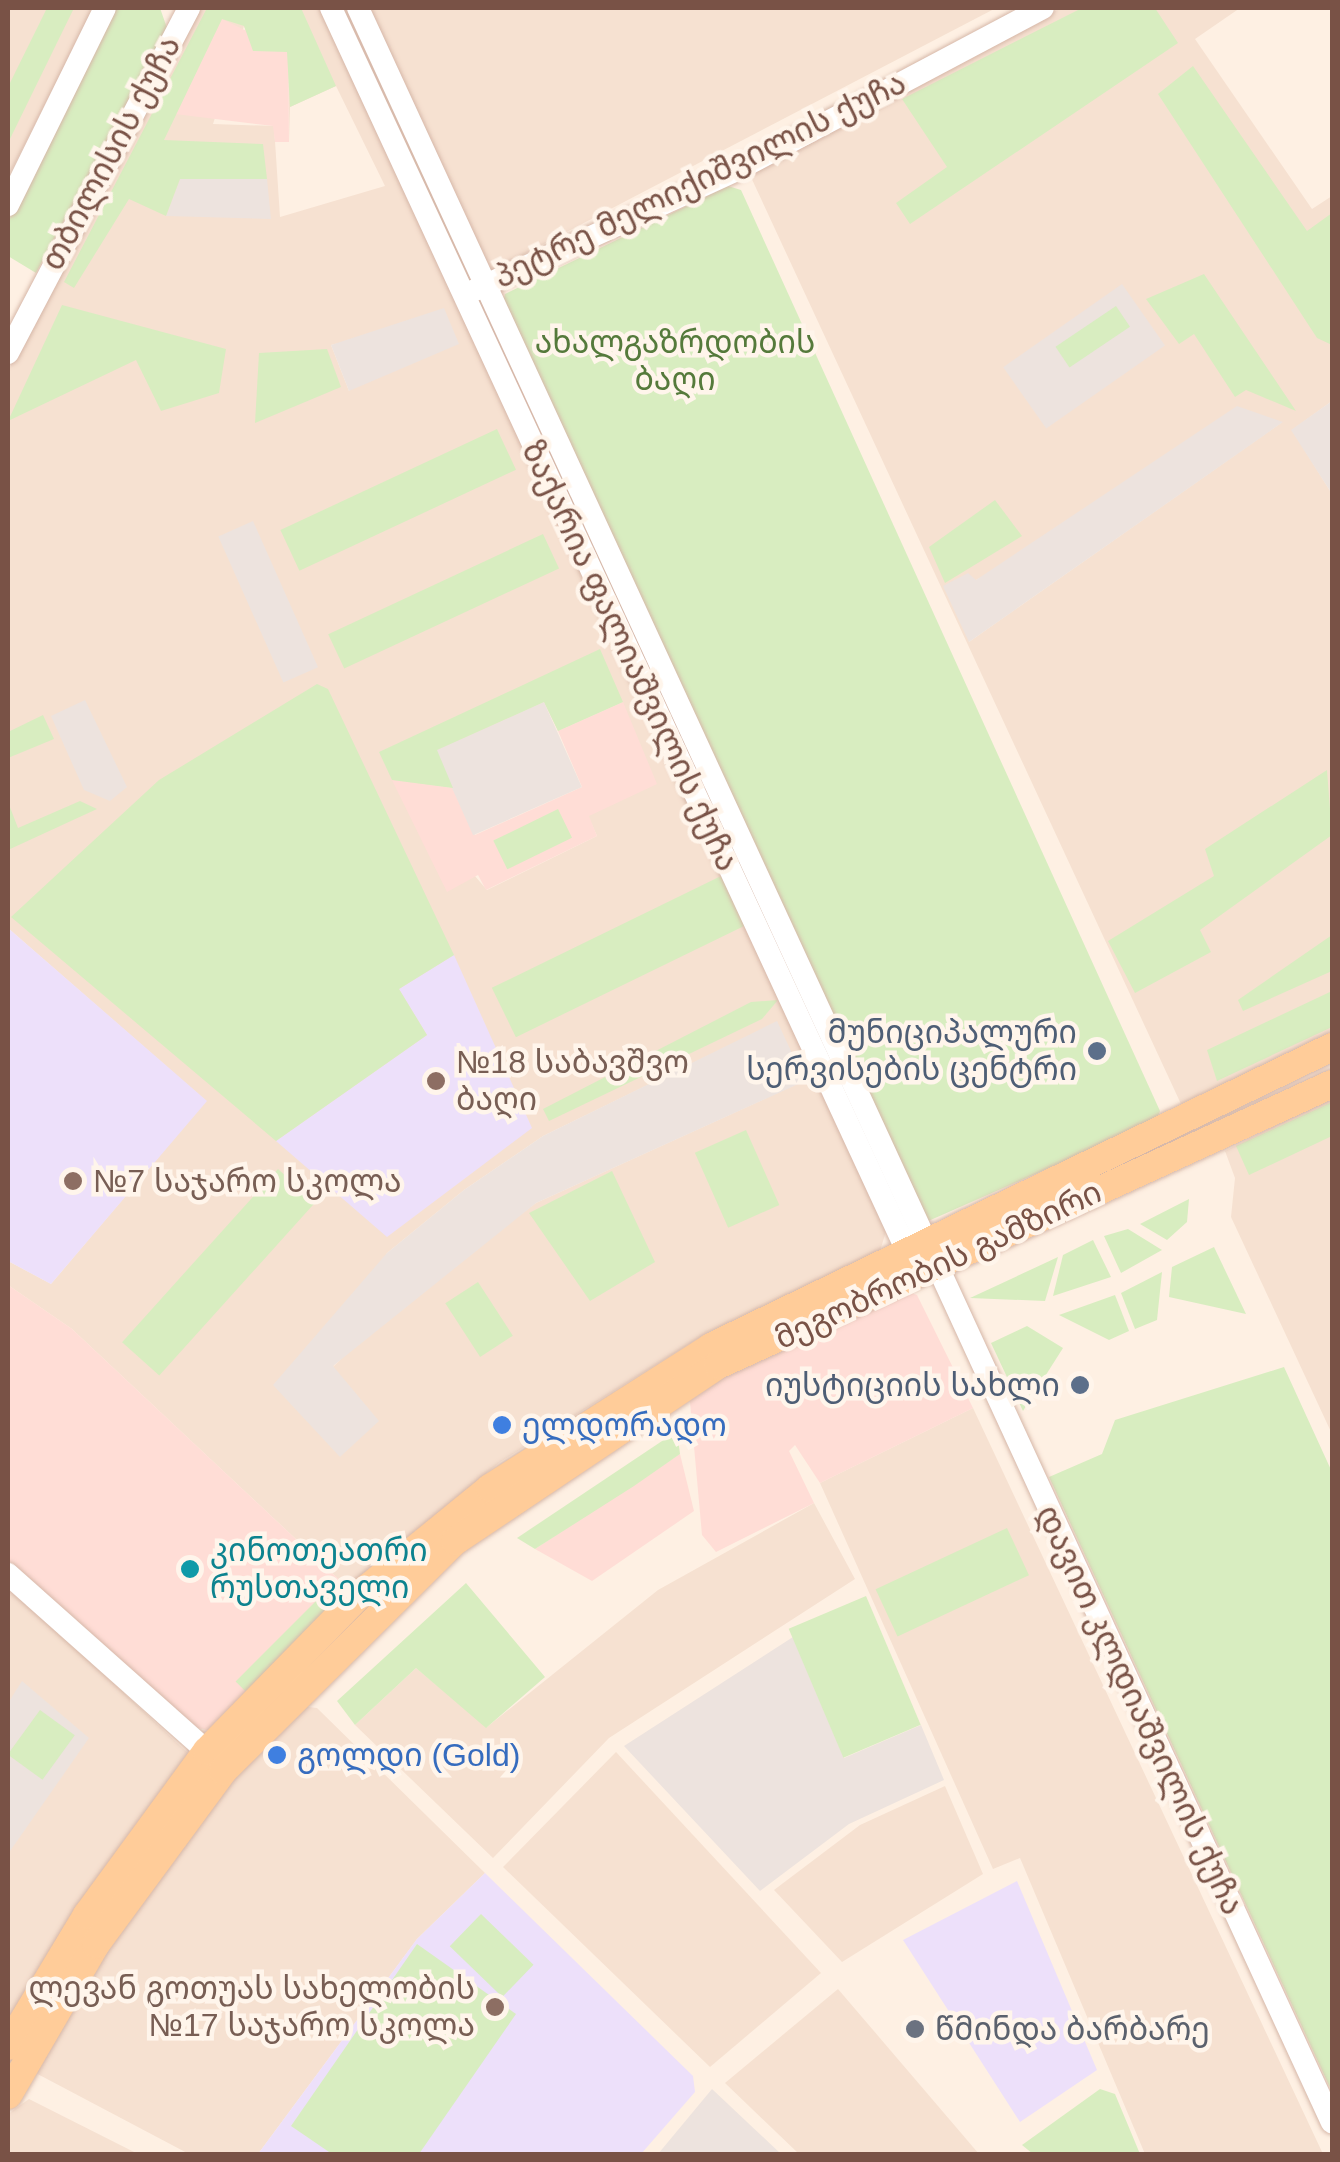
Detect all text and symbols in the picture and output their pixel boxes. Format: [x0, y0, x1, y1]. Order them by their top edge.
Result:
street label: თბილისის ქუჩა [33, 29, 189, 277]
street label: პეტრე მელიქიშვილის ქუჩა [488, 63, 912, 297]
park label: ახალგაზრდობის ბაღი [535, 324, 815, 399]
street label: ზაქარია ფალიაშვილის ქუჩა [513, 435, 747, 877]
place label: მუნიციპალური სერვისების ცენტრი [746, 1014, 1077, 1089]
marker: მუნიციპალური სერვისების ცენტრი [1086, 1040, 1108, 1062]
place label: №18 საბავშვო ბაღი [456, 1044, 689, 1119]
marker: №18 საბავშვო ბაღი [425, 1070, 447, 1092]
place label: №7 საჯარო სკოლა [93, 1162, 402, 1200]
marker: №7 საჯარო სკოლა [62, 1170, 84, 1192]
street label: მეგობრობის გამზირი [769, 1172, 1107, 1358]
place label: იუსტიციის სახლი [765, 1366, 1060, 1404]
marker: იუსტიციის სახლი [1069, 1374, 1091, 1396]
place label: ელდორადო [522, 1406, 727, 1444]
marker: ელდორადო [491, 1414, 513, 1436]
street label: დავით კლდიაშვილის ქუჩა [1028, 1499, 1252, 1921]
place label: კინოთეათრი რუსთაველი [210, 1532, 428, 1607]
marker: კინოთეათრი რუსთაველი [179, 1558, 201, 1580]
place label: გოლდი (Gold) [297, 1736, 520, 1774]
marker: გოლდი (Gold) [266, 1744, 288, 1766]
place label: ლევან გოთუას სახელობის №17 საჯარო სკოლა [29, 1970, 475, 2045]
marker: ლევან გოთუას სახელობის №17 საჯარო სკოლა [484, 1996, 506, 2018]
place label: წმინდა ბარბარე [935, 2010, 1210, 2048]
marker: წმინდა ბარბარე [904, 2018, 926, 2040]

